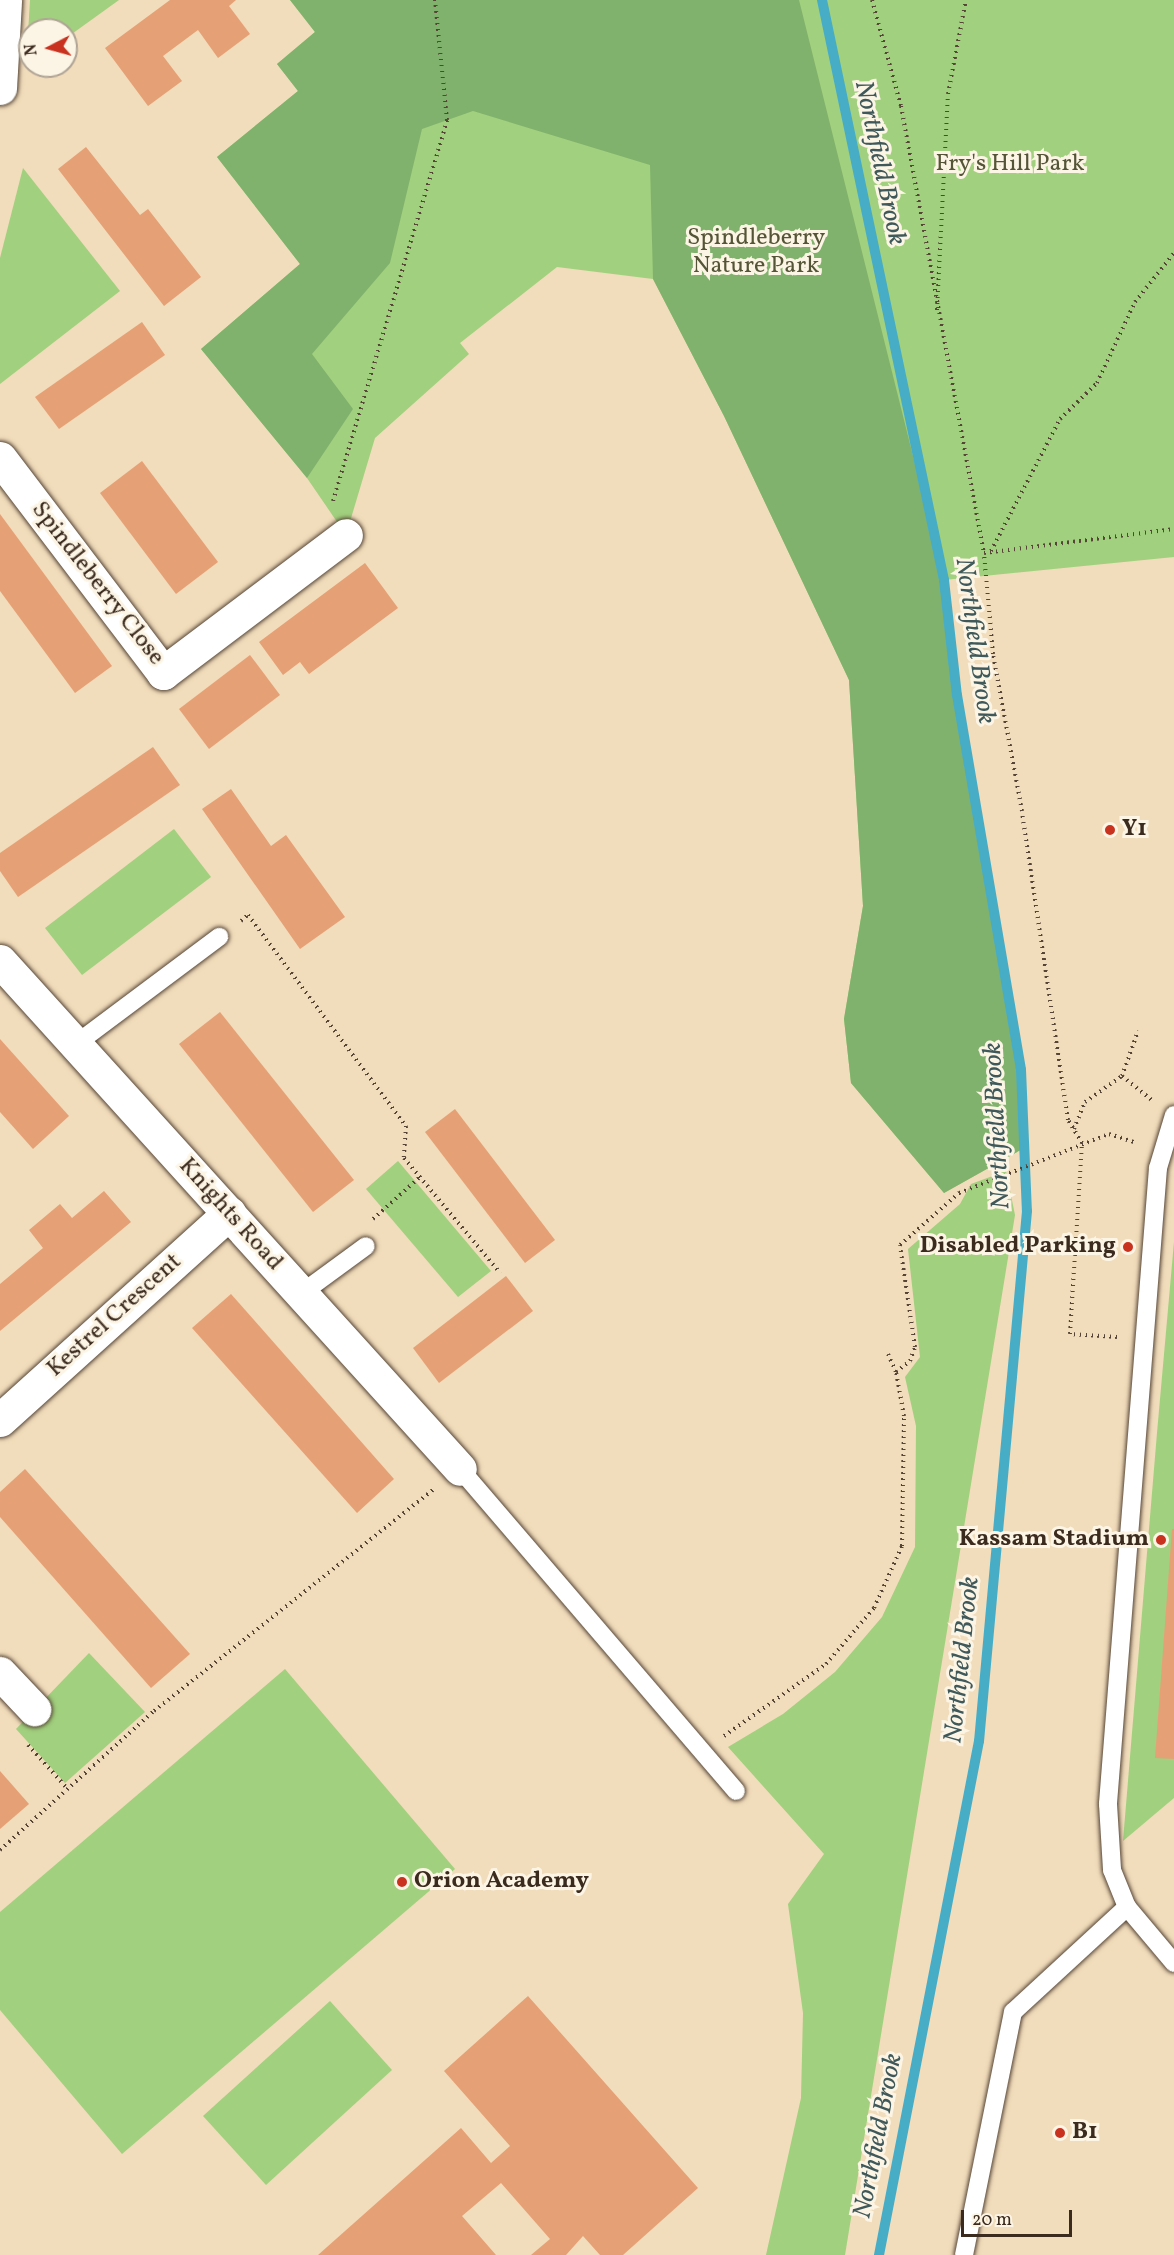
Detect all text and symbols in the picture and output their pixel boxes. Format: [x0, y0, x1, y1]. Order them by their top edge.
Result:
north arrow [18, 18, 78, 78]
text: N [21, 43, 44, 57]
water label: Northfield Brook [846, 78, 912, 248]
park label: Fry's Hill Park [935, 151, 1085, 179]
park label: Spindleberry Nature Park [687, 225, 825, 281]
street label: Spindleberry Close [24, 496, 170, 672]
water label: Northfield Brook [947, 556, 1001, 726]
place label: Y1 [1122, 816, 1147, 844]
marker: Y1 [1103, 823, 1117, 837]
water label: Northfield Brook [978, 1042, 1018, 1210]
street label: Knights Road [172, 1153, 288, 1277]
place label: Disabled Parking [920, 1233, 1116, 1261]
marker: Disabled Parking [1121, 1240, 1135, 1254]
street label: Kestrel Crescent [42, 1248, 188, 1384]
place label: Kassam Stadium [959, 1526, 1149, 1554]
marker: Kassam Stadium [1154, 1533, 1168, 1547]
water label: Northfield Brook [939, 1575, 987, 1745]
place label: Orion Academy [414, 1868, 589, 1896]
marker: Orion Academy [395, 1875, 409, 1889]
water label: Northfield Brook [848, 2051, 910, 2221]
place label: B1 [1072, 2119, 1098, 2147]
marker: B1 [1053, 2126, 1067, 2140]
scale bar [964, 2198, 1075, 2236]
text: 20 m [972, 2208, 1012, 2233]

